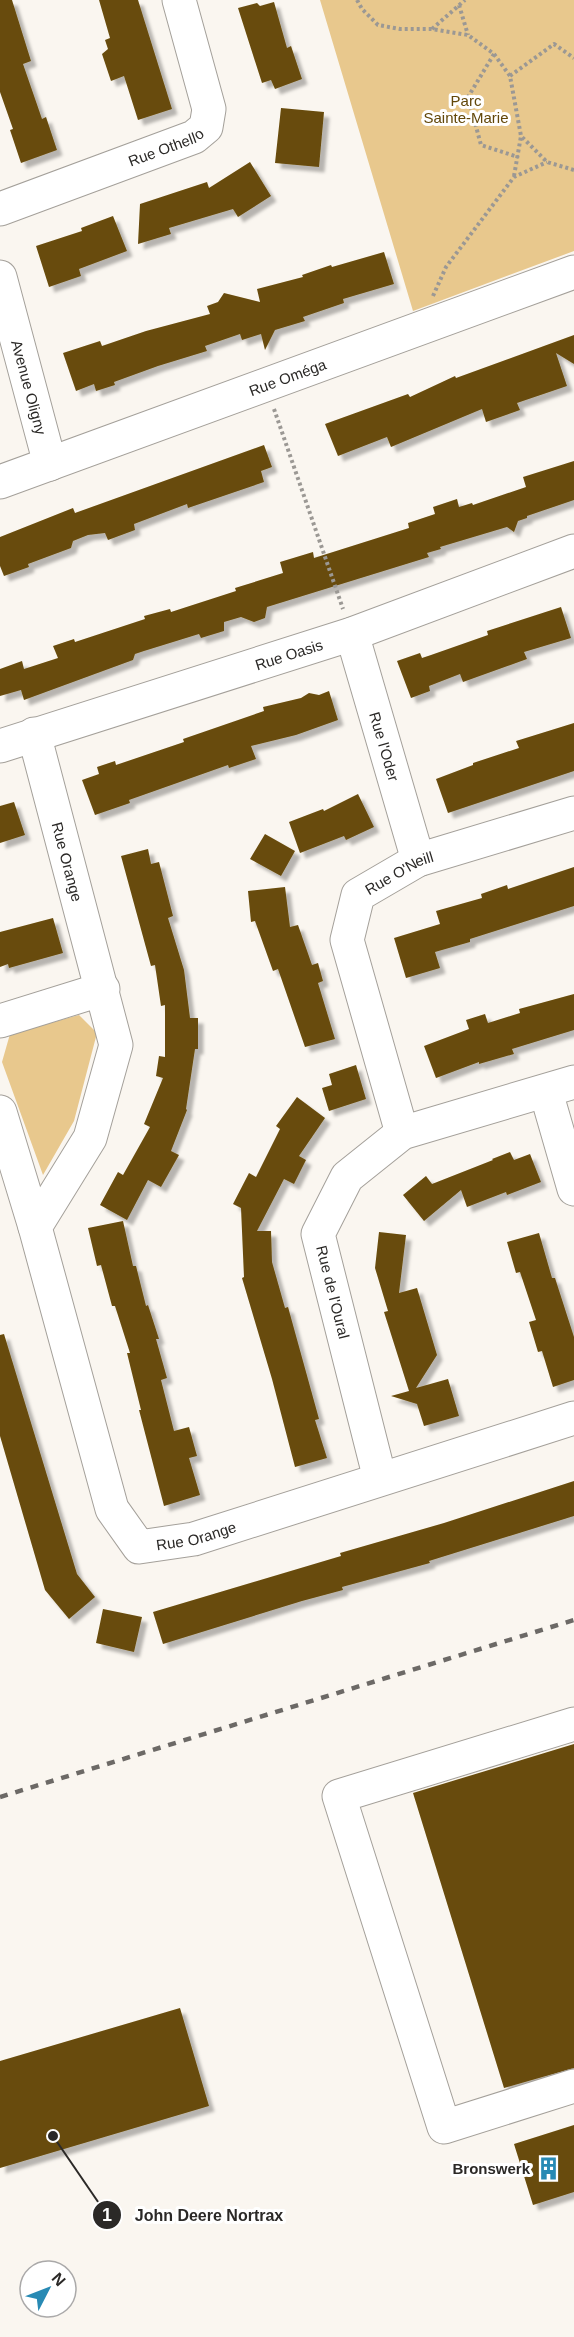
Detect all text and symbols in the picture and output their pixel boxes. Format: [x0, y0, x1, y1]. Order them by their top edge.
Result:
park label: Parc Sainte-Marie [423, 92, 509, 126]
street label: Rue Othello [126, 124, 207, 169]
street label: Avenue Oligny [9, 338, 50, 437]
street label: Rue Oméga [246, 355, 329, 399]
street label: Rue Oasis [253, 635, 325, 673]
street label: Rue l'Oder [367, 710, 403, 783]
street label: Rue Orange [49, 820, 86, 903]
street label: Rue O'Neill [362, 847, 435, 898]
street label: Rue de l'Oural [313, 1244, 353, 1340]
street label: Rue Orange [155, 1518, 238, 1553]
building icon: Bronswerk [535, 2155, 561, 2181]
place label: Bronswerk [452, 2160, 531, 2177]
callout: John Deere Nortrax [92, 2198, 295, 2232]
text: 1 [102, 2205, 112, 2225]
text: John Deere Nortrax [135, 2207, 283, 2224]
north arrow [18, 2259, 78, 2319]
text: N [49, 2269, 69, 2289]

